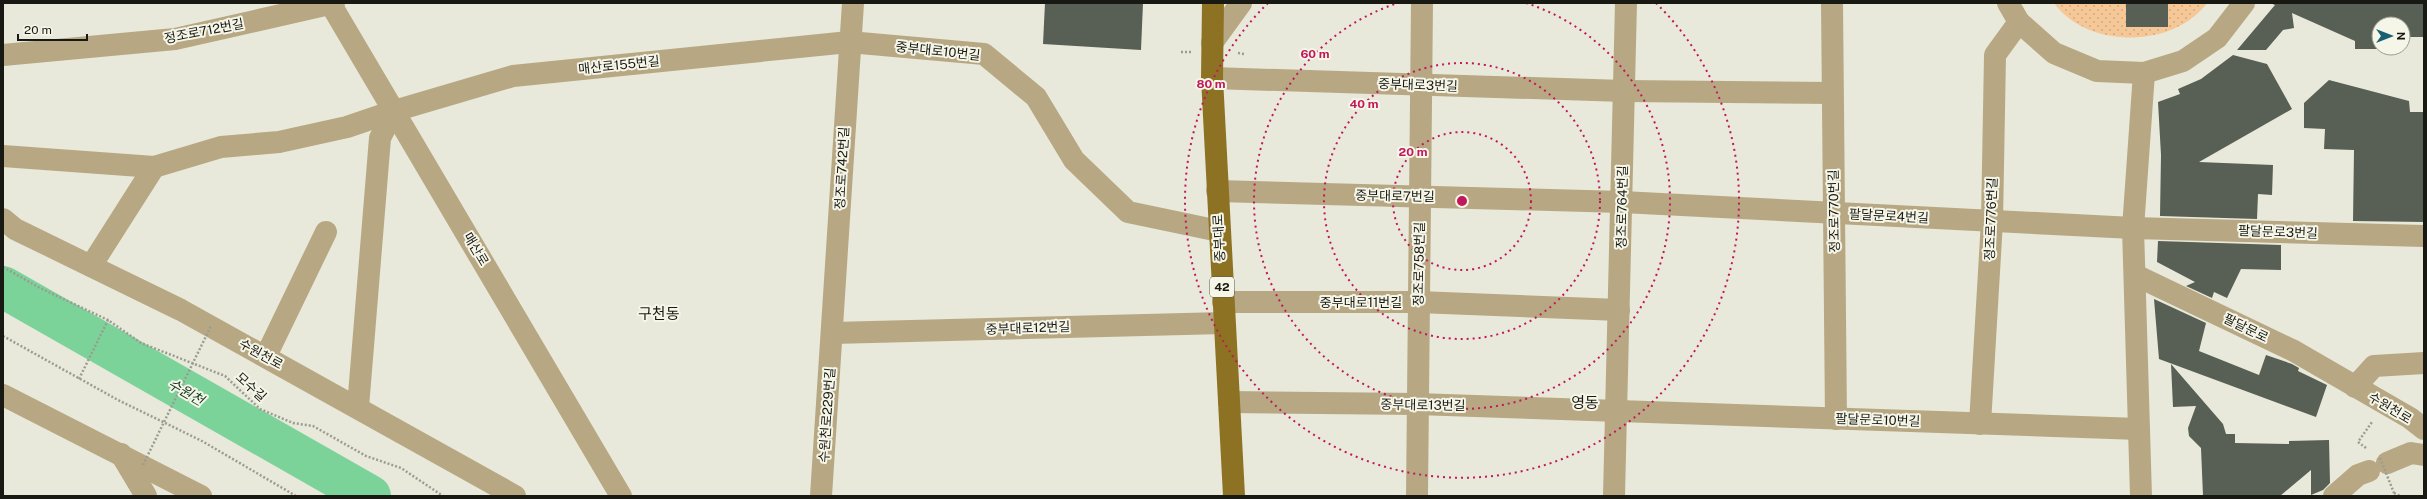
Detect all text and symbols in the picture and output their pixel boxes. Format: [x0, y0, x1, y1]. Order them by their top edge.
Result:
scale bar [18, 16, 87, 42]
street label: 정조로712번길 [163, 16, 245, 46]
north arrow [2371, 16, 2411, 56]
text: 20 m [24, 23, 52, 37]
text: N [2395, 32, 2407, 40]
street label: 중부대로10번길 [895, 39, 981, 63]
text: 60 m [1300, 47, 1330, 61]
street label: 매산로155번길 [578, 53, 660, 77]
street label: 중부대로3번길 [1378, 76, 1458, 94]
text: 80 m [1196, 77, 1226, 91]
text: 40 m [1349, 97, 1379, 111]
street label: 정조로742번길 [832, 126, 852, 210]
text: 20 m [1399, 145, 1428, 159]
street label: 정조로764번길 [1614, 165, 1630, 249]
street label: 정조로770번길 [1826, 169, 1842, 253]
street label: 정조로776번길 [1982, 177, 2000, 261]
street label: 중부대로7번길 [1355, 188, 1435, 204]
centre of rings [1455, 194, 1469, 208]
street label: 팔달문로4번길 [1849, 206, 1929, 226]
street label: 중부대로 [1210, 214, 1228, 262]
street label: 정조로758번길 [1411, 222, 1427, 306]
street label: 팔달문로3번길 [2238, 223, 2318, 241]
street label: 매산로 [460, 230, 492, 268]
road number: 42 [1210, 277, 1234, 297]
street label: 중부대로11번길 [1320, 295, 1402, 310]
district label: 구천동 [638, 305, 680, 322]
street label: 팔달문로 [2221, 311, 2271, 345]
street label: 중부대로12번길 [985, 319, 1071, 337]
street label: 수원천로 [236, 336, 286, 372]
street label: 수원천로229번길 [816, 367, 838, 463]
street label: 모수길 [233, 369, 269, 405]
water label: 수원천 [165, 375, 208, 409]
street label: 수원천로 [2366, 389, 2414, 427]
district label: 영동 [1571, 394, 1599, 411]
street label: 중부대로13번길 [1380, 397, 1466, 413]
street label: 팔달문로10번길 [1835, 411, 1921, 429]

